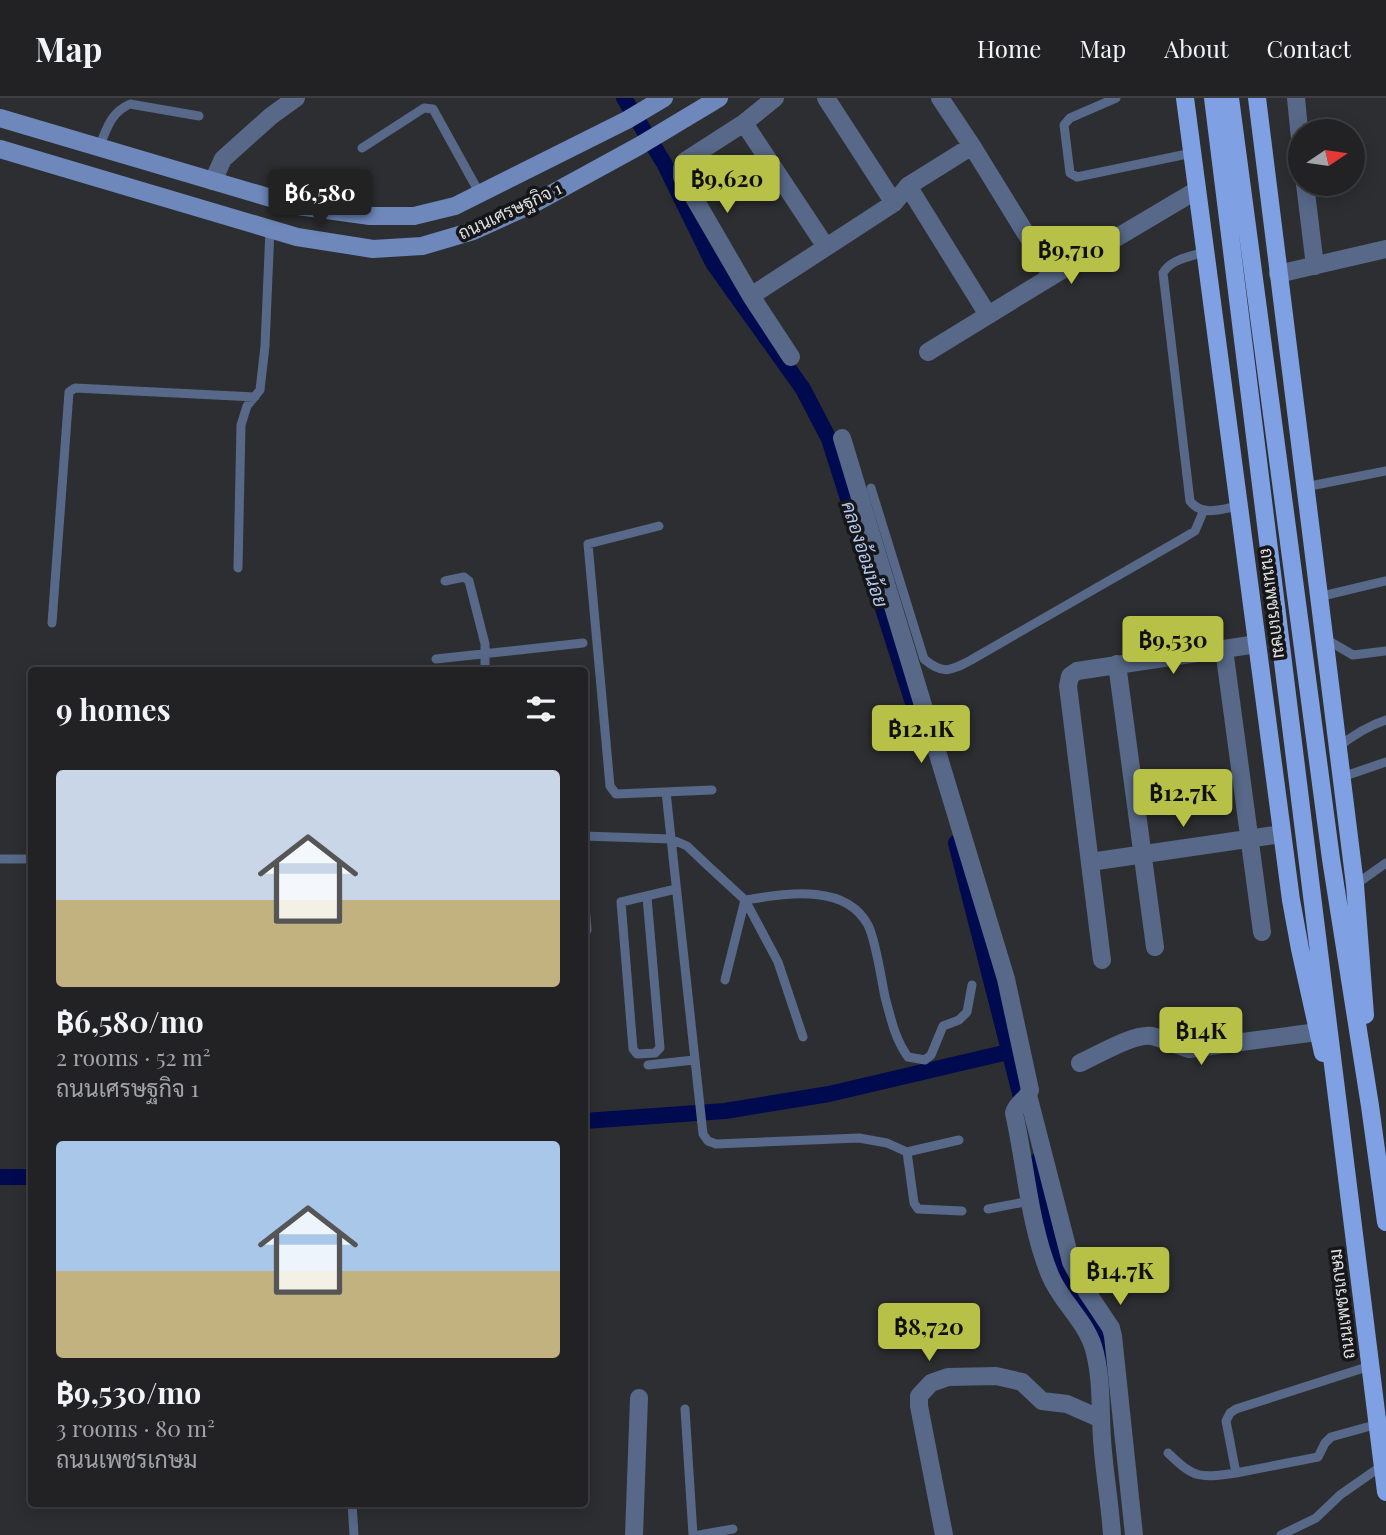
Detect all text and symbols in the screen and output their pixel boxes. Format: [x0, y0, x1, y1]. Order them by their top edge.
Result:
text: Map [35, 26, 102, 70]
text: Home [977, 32, 1041, 64]
text: Map [1079, 32, 1126, 64]
text: About [1164, 32, 1228, 64]
text: Contact [1266, 32, 1351, 64]
north arrow [1288, 119, 1365, 196]
map controls [1288, 119, 1365, 196]
pin: ฿9,620 [670, 156, 784, 215]
text: ฿9,620 [691, 162, 763, 193]
pin: ฿6,580 [263, 170, 377, 229]
street label: ถนนเศรษฐกิจ 1 [454, 175, 566, 246]
text: ฿6,580 [285, 176, 355, 207]
pin: ฿9,710 [1014, 226, 1128, 286]
text: ฿9,710 [1038, 233, 1104, 264]
water label: คลองอ้อมน้อย [837, 497, 895, 610]
street label: ถนนเพชรเกษม [1255, 546, 1293, 659]
pin: ฿9,530 [1116, 616, 1230, 676]
text: ฿9,530 [1138, 623, 1208, 654]
text: 9 homes [56, 689, 171, 729]
icon: filters [522, 690, 560, 728]
pin: ฿12.1K [864, 706, 978, 765]
text: ฿12.1K [888, 712, 954, 743]
pin: ฿12.7K [1126, 770, 1240, 829]
text: ฿12.7K [1149, 776, 1217, 807]
icon: home [245, 816, 371, 942]
text: ฿6,580/mo [56, 1001, 204, 1041]
pin: ฿14K [1160, 1007, 1242, 1067]
text: ฿14K [1175, 1014, 1227, 1045]
text: 2 rooms · 52 m² [56, 1041, 210, 1072]
text: ถนนเศรษฐกิจ 1 [56, 1072, 199, 1103]
icon: home [245, 1187, 371, 1313]
pin: ฿14.7K [1063, 1248, 1177, 1307]
street label: ถนนเพชรเกษม [1322, 1248, 1360, 1361]
text: ฿14.7K [1086, 1254, 1154, 1285]
pin: ฿8,720 [872, 1304, 986, 1363]
text: ฿8,720 [894, 1310, 964, 1341]
text: ฿9,530/mo [56, 1372, 201, 1412]
text: 3 rooms · 80 m² [56, 1412, 215, 1443]
text: ถนนเพชรเกษม [56, 1443, 198, 1474]

